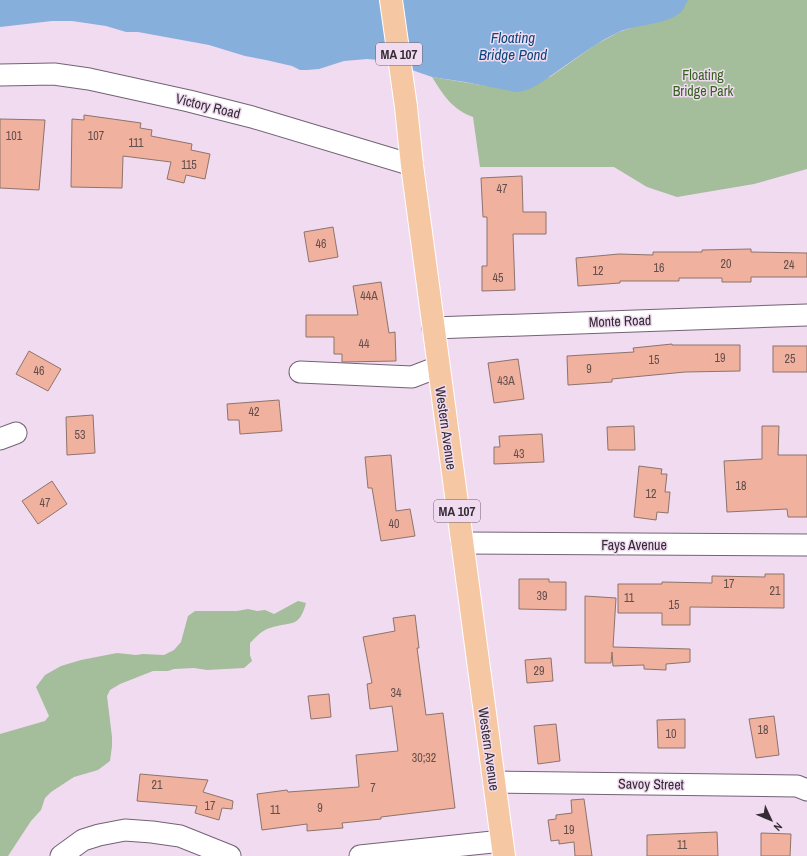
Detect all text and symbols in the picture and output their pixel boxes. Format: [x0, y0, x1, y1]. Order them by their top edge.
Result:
water label: Floating Bridge Pond [479, 27, 547, 65]
road number: MA 107 [376, 43, 422, 65]
park label: Floating Bridge Park [673, 66, 734, 100]
street label: Victory Road [174, 89, 242, 123]
house number: 101 [6, 128, 23, 144]
house number: 107 [88, 128, 105, 144]
house number: 111 [129, 135, 144, 151]
house number: 115 [181, 157, 197, 173]
house number: 47 [497, 181, 508, 197]
house number: 46 [316, 236, 326, 252]
house number: 20 [721, 256, 731, 272]
house number: 24 [784, 257, 795, 273]
house number: 16 [654, 260, 664, 276]
house number: 12 [593, 263, 603, 279]
house number: 45 [493, 270, 504, 286]
house number: 44A [360, 288, 378, 304]
street label: Monte Road [588, 311, 652, 331]
house number: 44 [359, 336, 370, 352]
house number: 19 [715, 350, 725, 366]
house number: 25 [785, 351, 796, 367]
house number: 15 [649, 352, 660, 368]
house number: 9 [586, 361, 592, 377]
house number: 46 [34, 363, 44, 379]
house number: 43A [497, 373, 515, 389]
street label: Western Avenue [431, 385, 461, 471]
house number: 42 [249, 404, 259, 420]
house number: 53 [75, 427, 85, 443]
house number: 43 [514, 446, 524, 462]
house number: 18 [736, 478, 746, 494]
house number: 12 [646, 486, 656, 502]
house number: 47 [40, 495, 51, 511]
road number: MA 107 [434, 500, 480, 522]
house number: 40 [389, 516, 399, 532]
street label: Fays Avenue [601, 536, 667, 554]
house number: 17 [724, 576, 735, 592]
house number: 21 [770, 583, 781, 599]
house number: 39 [537, 588, 547, 604]
house number: 11 [624, 590, 635, 606]
house number: 15 [669, 597, 680, 613]
house number: 29 [534, 663, 544, 679]
house number: 34 [391, 685, 402, 701]
street label: Western Avenue [474, 706, 504, 792]
house number: 18 [758, 722, 768, 738]
house number: 10 [666, 726, 676, 742]
house number: 30;32 [412, 750, 436, 766]
street label: Savoy Street [618, 774, 684, 794]
house number: 21 [152, 777, 163, 793]
house number: 7 [370, 780, 376, 796]
house number: 17 [205, 798, 216, 814]
house number: 9 [317, 800, 323, 816]
north arrow [751, 800, 791, 840]
house number: 11 [270, 802, 281, 818]
text: N [771, 820, 785, 834]
house number: 19 [564, 822, 574, 838]
house number: 11 [677, 837, 688, 853]

